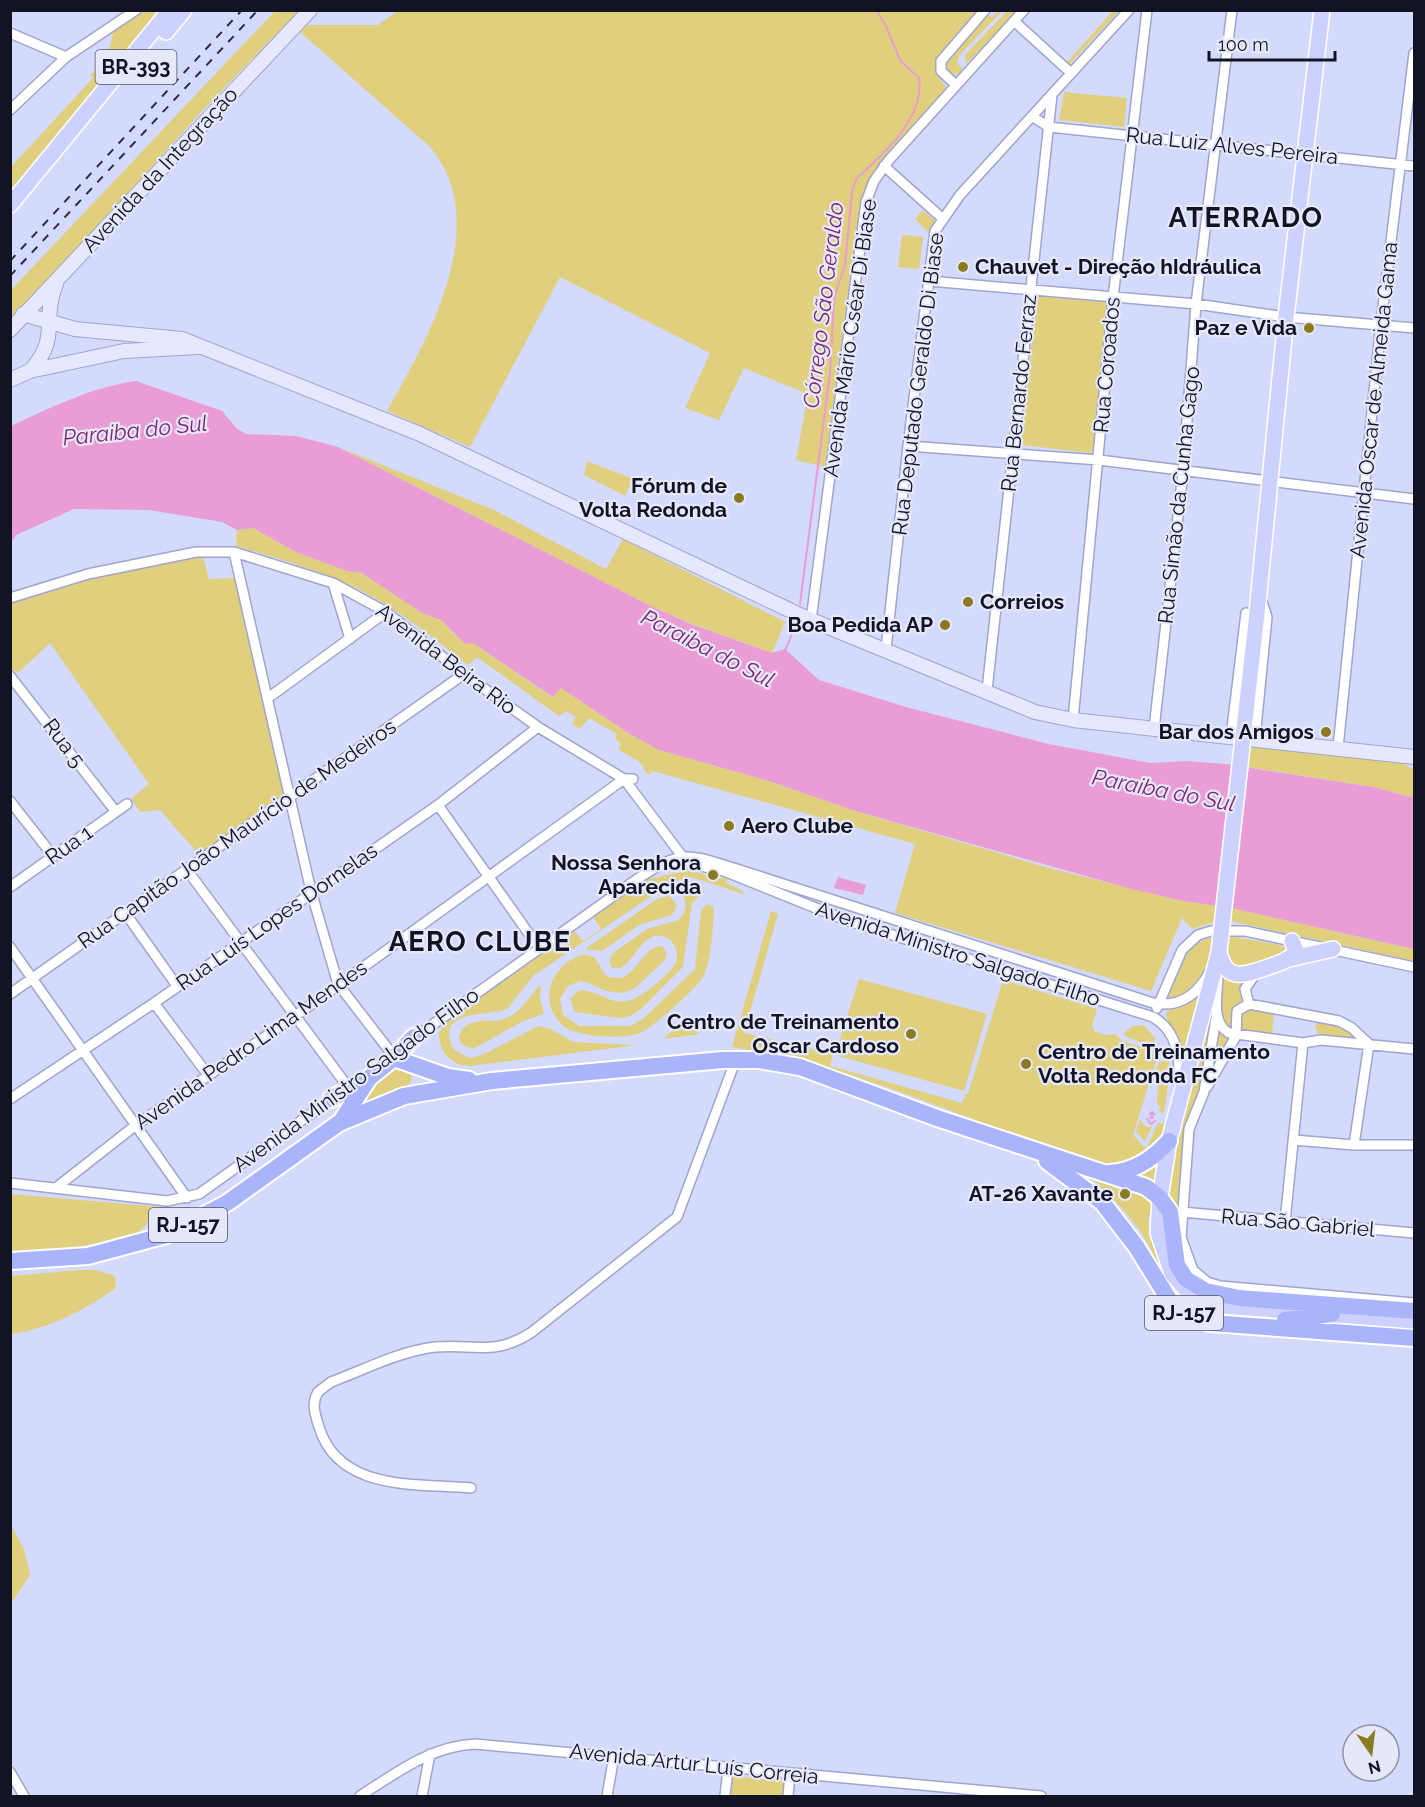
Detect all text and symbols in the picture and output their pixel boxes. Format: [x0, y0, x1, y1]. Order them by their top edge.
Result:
scale bar [1209, 24, 1335, 62]
text: 100 m [1218, 34, 1269, 55]
road number: BR-393 [96, 50, 176, 84]
street label: Avenida da Integração [77, 82, 243, 258]
street label: Rua Luiz Alves Pereira [1125, 122, 1339, 169]
street label: Avenida Mário Cséar Di Biase [818, 197, 881, 479]
water label: Córrego São Geraldo [797, 200, 849, 410]
district label: ATERRADO [1168, 202, 1324, 233]
street label: Rua Deputado Geraldo Di Biase [887, 231, 949, 537]
street label: Avenida Oscar de Almeida Gama [1344, 241, 1403, 559]
place label: Chauvet - Direção hIdráulica [975, 254, 1261, 279]
marker: Chauvet - Direção hIdráulica [956, 260, 970, 274]
street label: Rua Bernardo Ferraz [996, 293, 1041, 493]
street label: Rua Coroados [1088, 296, 1125, 434]
place label: Paz e Vida [1195, 315, 1297, 340]
marker: Paz e Vida [1302, 321, 1316, 335]
street label: Rua Simão da Cunha Gago [1153, 365, 1204, 625]
water label: Paraiba do Sul [61, 409, 209, 451]
place label: Fórum de Volta Redonda [579, 473, 727, 522]
marker: Fórum de Volta Redonda [732, 491, 746, 505]
place label: Correios [980, 589, 1064, 614]
marker: Correios [961, 595, 975, 609]
street label: Avenida Beira Rio [371, 598, 521, 719]
water label: Paraiba do Sul [637, 603, 779, 693]
place label: Boa Pedida AP [787, 612, 933, 637]
marker: Boa Pedida AP [938, 618, 952, 632]
street label: Rua 5 [38, 714, 91, 772]
street label: Rua Capitão João Maurício de Medeiros [73, 714, 401, 954]
place label: Bar dos Amigos [1158, 719, 1314, 744]
marker: Bar dos Amigos [1319, 725, 1333, 739]
water label: Paraiba do Sul [1090, 763, 1238, 817]
place label: Aero Clube [741, 813, 853, 838]
street label: Rua 1 [40, 819, 97, 870]
marker: Aero Clube [722, 819, 736, 833]
street label: Rua Luís Lopes Dornelas [171, 838, 382, 996]
place label: Nossa Senhora Aparecida [551, 850, 701, 899]
marker: Nossa Senhora Aparecida [706, 868, 720, 882]
street label: Avenida Ministro Salgado Filho [813, 896, 1104, 1011]
district label: AERO CLUBE [389, 926, 571, 957]
street label: Avenida Pedro Lima Mendes [130, 955, 372, 1134]
street label: Avenida Ministro Salgado Filho [228, 982, 484, 1177]
place label: Centro de Treinamento Oscar Cardoso [667, 1009, 899, 1058]
marker: Centro de Treinamento Oscar Cardoso [904, 1027, 918, 1041]
place label: Centro de Treinamento Volta Redonda FC [1038, 1039, 1270, 1088]
marker: Centro de Treinamento Volta Redonda FC [1019, 1057, 1033, 1071]
place label: AT-26 Xavante [969, 1181, 1113, 1206]
marker: AT-26 Xavante [1118, 1187, 1132, 1201]
street label: Rua São Gabriel [1220, 1203, 1376, 1242]
road number: RJ-157 [149, 1208, 227, 1242]
road number: RJ-157 [1145, 1296, 1223, 1330]
north arrow [1341, 1723, 1401, 1783]
street label: Avenida Artur Luís Correia [568, 1738, 820, 1789]
text: N [1366, 1756, 1383, 1778]

